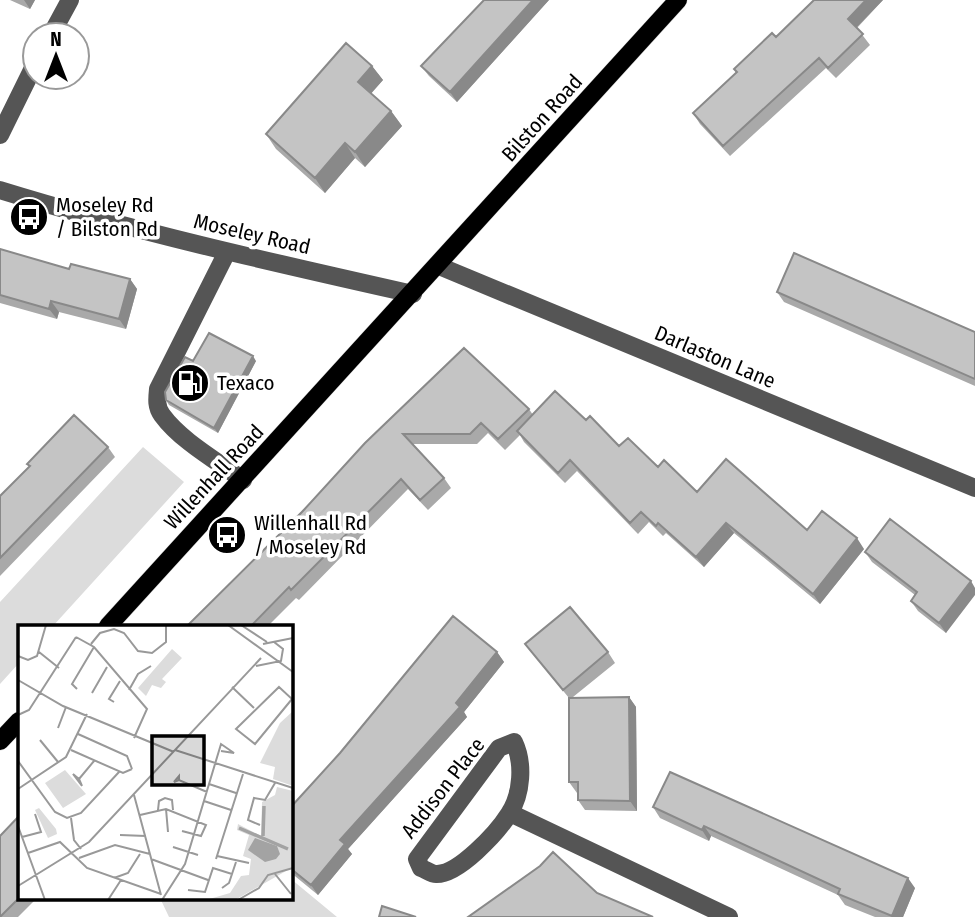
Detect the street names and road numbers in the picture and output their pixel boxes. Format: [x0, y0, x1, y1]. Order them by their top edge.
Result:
street label: Bilston Road [496, 69, 588, 167]
street label: Moseley Road [191, 208, 313, 260]
street label: Darlaston Lane [651, 320, 779, 394]
street label: Willenhall Road [159, 419, 269, 535]
street label: Addison Place [396, 733, 490, 843]

